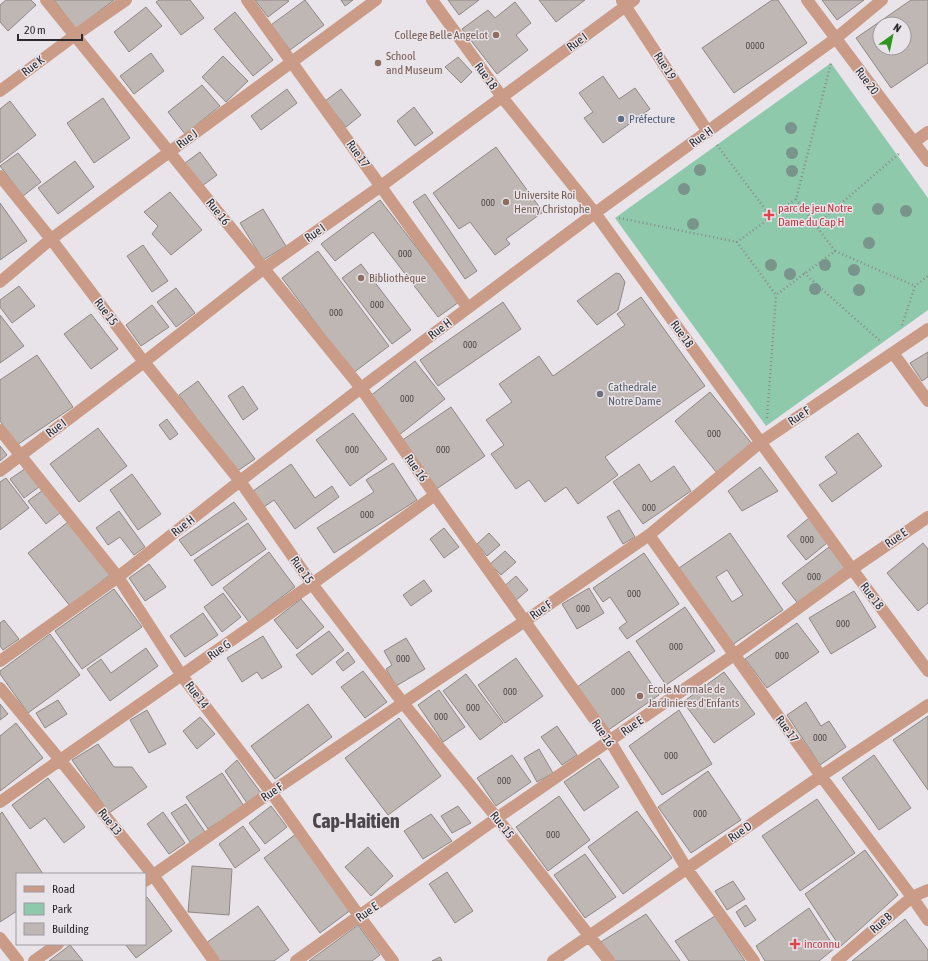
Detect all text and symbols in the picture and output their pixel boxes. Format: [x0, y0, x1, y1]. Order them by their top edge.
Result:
scale bar [18, 16, 82, 42]
north arrow [872, 16, 912, 56]
text: N [891, 21, 903, 34]
text: 20 m [24, 23, 46, 37]
place label: College Belle Angelot [395, 28, 489, 42]
marker: College Belle Angelot [491, 30, 501, 40]
street label: Rue I [564, 30, 590, 54]
house number: 0000 [746, 40, 765, 51]
place label: School and Museum [386, 49, 443, 77]
street label: Rue 19 [651, 50, 679, 83]
street label: Rue K [19, 53, 47, 79]
marker: School and Museum [373, 58, 383, 68]
street label: Rue 18 [471, 60, 501, 93]
street label: Rue 20 [852, 65, 882, 98]
place label: Préfecture [629, 112, 675, 126]
marker: Préfecture [616, 114, 626, 124]
street label: Rue H [686, 124, 716, 150]
street label: Rue J [174, 127, 200, 151]
street label: Rue 17 [344, 138, 373, 171]
place label: Universite Roi Henry Christophe [514, 188, 590, 216]
street label: Rue 16 [203, 196, 233, 228]
house number: 000 [481, 197, 495, 208]
marker: Universite Roi Henry Christophe [501, 197, 511, 207]
place label: parc de jeu Notre Dame du Cap H [778, 201, 853, 229]
marker: parc de jeu Notre Dame du Cap H [763, 209, 775, 221]
street label: Rue I [302, 221, 328, 245]
house number: 000 [398, 248, 412, 259]
place label: Bibliothèque [369, 271, 426, 285]
marker: Bibliothèque [356, 273, 366, 283]
street label: Rue 15 [91, 296, 121, 328]
house number: 000 [370, 299, 384, 310]
house number: 000 [329, 307, 343, 318]
street label: Rue H [425, 316, 455, 342]
street label: Rue 18 [667, 318, 697, 351]
house number: 000 [463, 339, 477, 350]
place label: Cathedrale Notre Dame [608, 380, 661, 408]
marker: Cathedrale Notre Dame [595, 389, 605, 399]
house number: 000 [400, 393, 414, 404]
street label: Rue F [785, 403, 813, 428]
street label: Rue I [43, 416, 69, 440]
house number: 000 [707, 428, 721, 439]
house number: 000 [345, 444, 359, 455]
house number: 000 [436, 444, 450, 455]
street label: Rue 16 [402, 452, 431, 485]
house number: 000 [642, 502, 656, 513]
house number: 000 [360, 509, 374, 520]
street label: Rue H [168, 513, 198, 539]
street label: Rue E [882, 525, 910, 551]
house number: 000 [800, 534, 814, 545]
street label: Rue 15 [288, 554, 316, 586]
house number: 000 [807, 571, 821, 582]
street label: Rue 18 [857, 580, 887, 613]
house number: 000 [627, 588, 641, 599]
street label: Rue F [527, 597, 555, 623]
house number: 000 [576, 603, 590, 614]
house number: 000 [836, 618, 850, 629]
street label: Rue G [205, 637, 233, 663]
house number: 000 [669, 641, 683, 652]
house number: 000 [775, 650, 789, 661]
house number: 000 [396, 653, 410, 664]
street label: Rue 14 [182, 679, 212, 712]
place label: Ecole Normale de Jardinieres d'Enfants [648, 682, 739, 710]
house number: 000 [503, 686, 517, 697]
house number: 000 [611, 686, 625, 697]
marker: Ecole Normale de Jardinieres d'Enfants [635, 691, 645, 701]
house number: 000 [466, 702, 480, 713]
house number: 000 [434, 711, 448, 722]
street label: Rue E [618, 713, 646, 739]
street label: Rue 17 [772, 713, 802, 746]
street label: Rue 16 [589, 717, 617, 750]
house number: 000 [813, 732, 827, 743]
house number: 000 [664, 750, 678, 761]
house number: 000 [497, 775, 511, 786]
street label: Rue F [258, 779, 286, 804]
street label: Rue 13 [95, 806, 125, 838]
house number: 000 [693, 808, 707, 819]
district label: Cap-Haitien [312, 809, 400, 832]
street label: Rue 15 [487, 809, 517, 841]
street label: Rue D [725, 819, 755, 845]
house number: 000 [546, 829, 560, 840]
legend [16, 873, 146, 945]
text: Road [52, 882, 75, 896]
street label: Rue E [353, 899, 381, 925]
text: Park [52, 902, 73, 916]
street label: Rue B [867, 909, 895, 936]
text: Building [52, 922, 90, 936]
place label: inconnu [804, 937, 840, 951]
marker: inconnu [789, 938, 801, 950]

